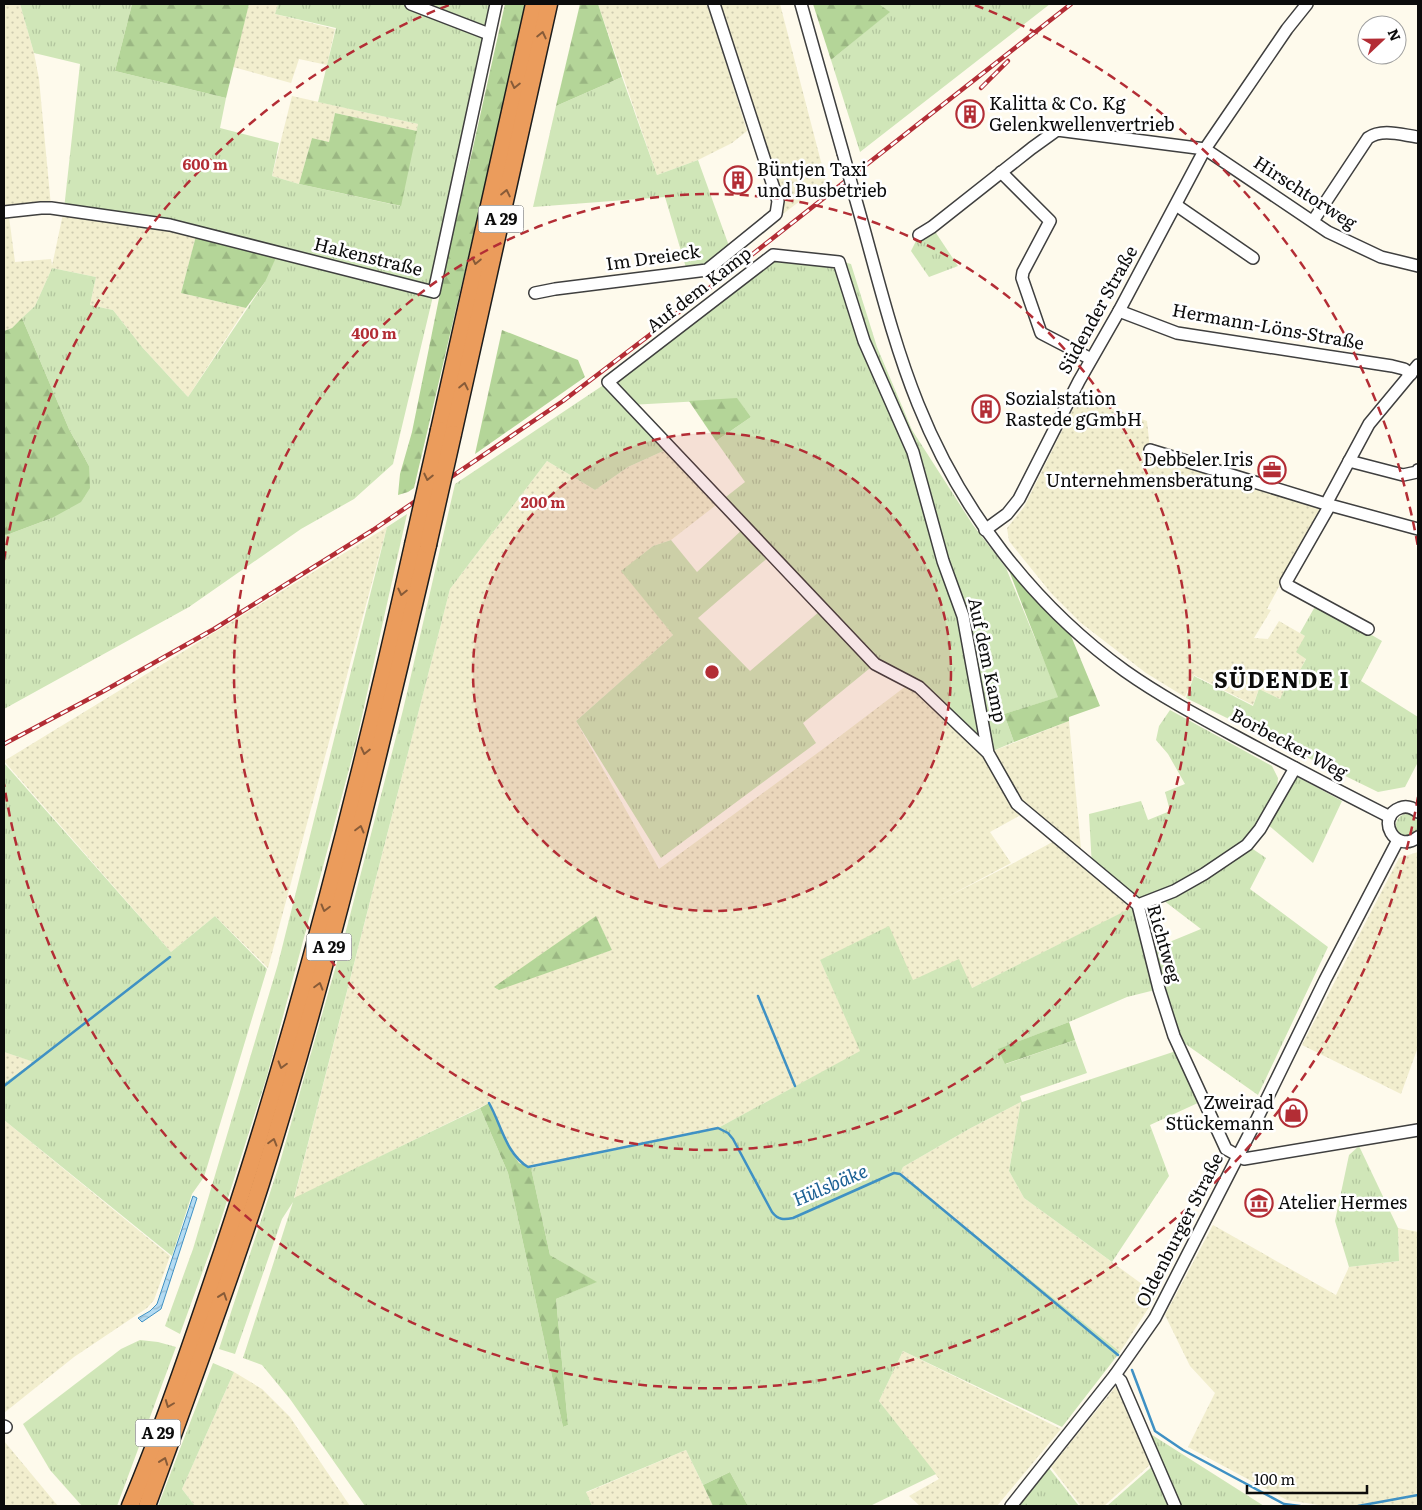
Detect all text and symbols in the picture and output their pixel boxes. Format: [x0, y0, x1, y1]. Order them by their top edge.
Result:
north arrow [1357, 15, 1407, 65]
text: N [1384, 26, 1407, 44]
one-way arrow [536, 30, 547, 39]
one-way arrow [510, 81, 521, 90]
place label: Kalitta & Co. Kg Gelenkwellenvertrieb [989, 89, 1175, 137]
building icon: Kalitta & Co. Kg Gelenkwellenvertrieb [955, 99, 985, 129]
street label: Hirschtorweg [1249, 148, 1364, 236]
text: 600 m [182, 152, 228, 175]
place label: Büntjen Taxi und Busbetrieb [757, 155, 887, 203]
building icon: Büntjen Taxi und Busbetrieb [723, 165, 753, 195]
one-way arrow [501, 189, 511, 198]
road number: A 29 [478, 205, 524, 232]
street label: Hakenstraße [311, 229, 426, 282]
street label: Im Dreieck [604, 236, 703, 276]
street label: Auf dem Kamp [640, 239, 756, 338]
street label: Südender Straße [1050, 240, 1143, 378]
one-way arrow [471, 257, 482, 266]
street label: Hermann-Löns-Straße [1170, 295, 1366, 356]
text: 400 m [351, 321, 397, 344]
one-way arrow [458, 382, 469, 391]
place label: Sozialstation Rastede gGmbH [1005, 384, 1142, 432]
building icon: Sozialstation Rastede gGmbH [971, 394, 1001, 424]
place label: Debbeler Iris Unternehmensberatung [1046, 445, 1254, 493]
office icon: Debbeler Iris Unternehmensberatung [1257, 455, 1287, 485]
one-way arrow [423, 473, 434, 482]
text: 200 m [521, 490, 565, 513]
one-way arrow [397, 588, 408, 597]
street label: Auf dem Kamp [962, 595, 1015, 724]
district label: SÜDENDE I [1214, 662, 1350, 695]
centre of rings [703, 663, 721, 681]
street label: Borbecker Weg [1226, 700, 1354, 785]
one-way arrow [360, 746, 371, 755]
one-way arrow [355, 825, 365, 833]
street label: Richtweg [1141, 901, 1190, 987]
one-way arrow [320, 903, 330, 911]
road number: A 29 [306, 934, 352, 960]
one-way arrow [313, 982, 323, 990]
one-way arrow [277, 1060, 288, 1069]
place label: Zweirad Stückemann [1165, 1088, 1274, 1136]
shop icon: Zweirad Stückemann [1278, 1098, 1308, 1128]
one-way arrow [267, 1137, 278, 1146]
street label: Oldenburger Straße [1128, 1148, 1229, 1311]
water label: Hülsbäke [788, 1156, 871, 1212]
museum icon: Atelier Hermes [1244, 1188, 1274, 1218]
place label: Atelier Hermes [1278, 1188, 1407, 1215]
one-way arrow [217, 1292, 227, 1301]
one-way arrow [164, 1400, 174, 1408]
road number: A 29 [136, 1420, 180, 1446]
one-way arrow [158, 1457, 168, 1465]
scale bar [1247, 1462, 1367, 1494]
text: 100 m [1254, 1467, 1295, 1490]

